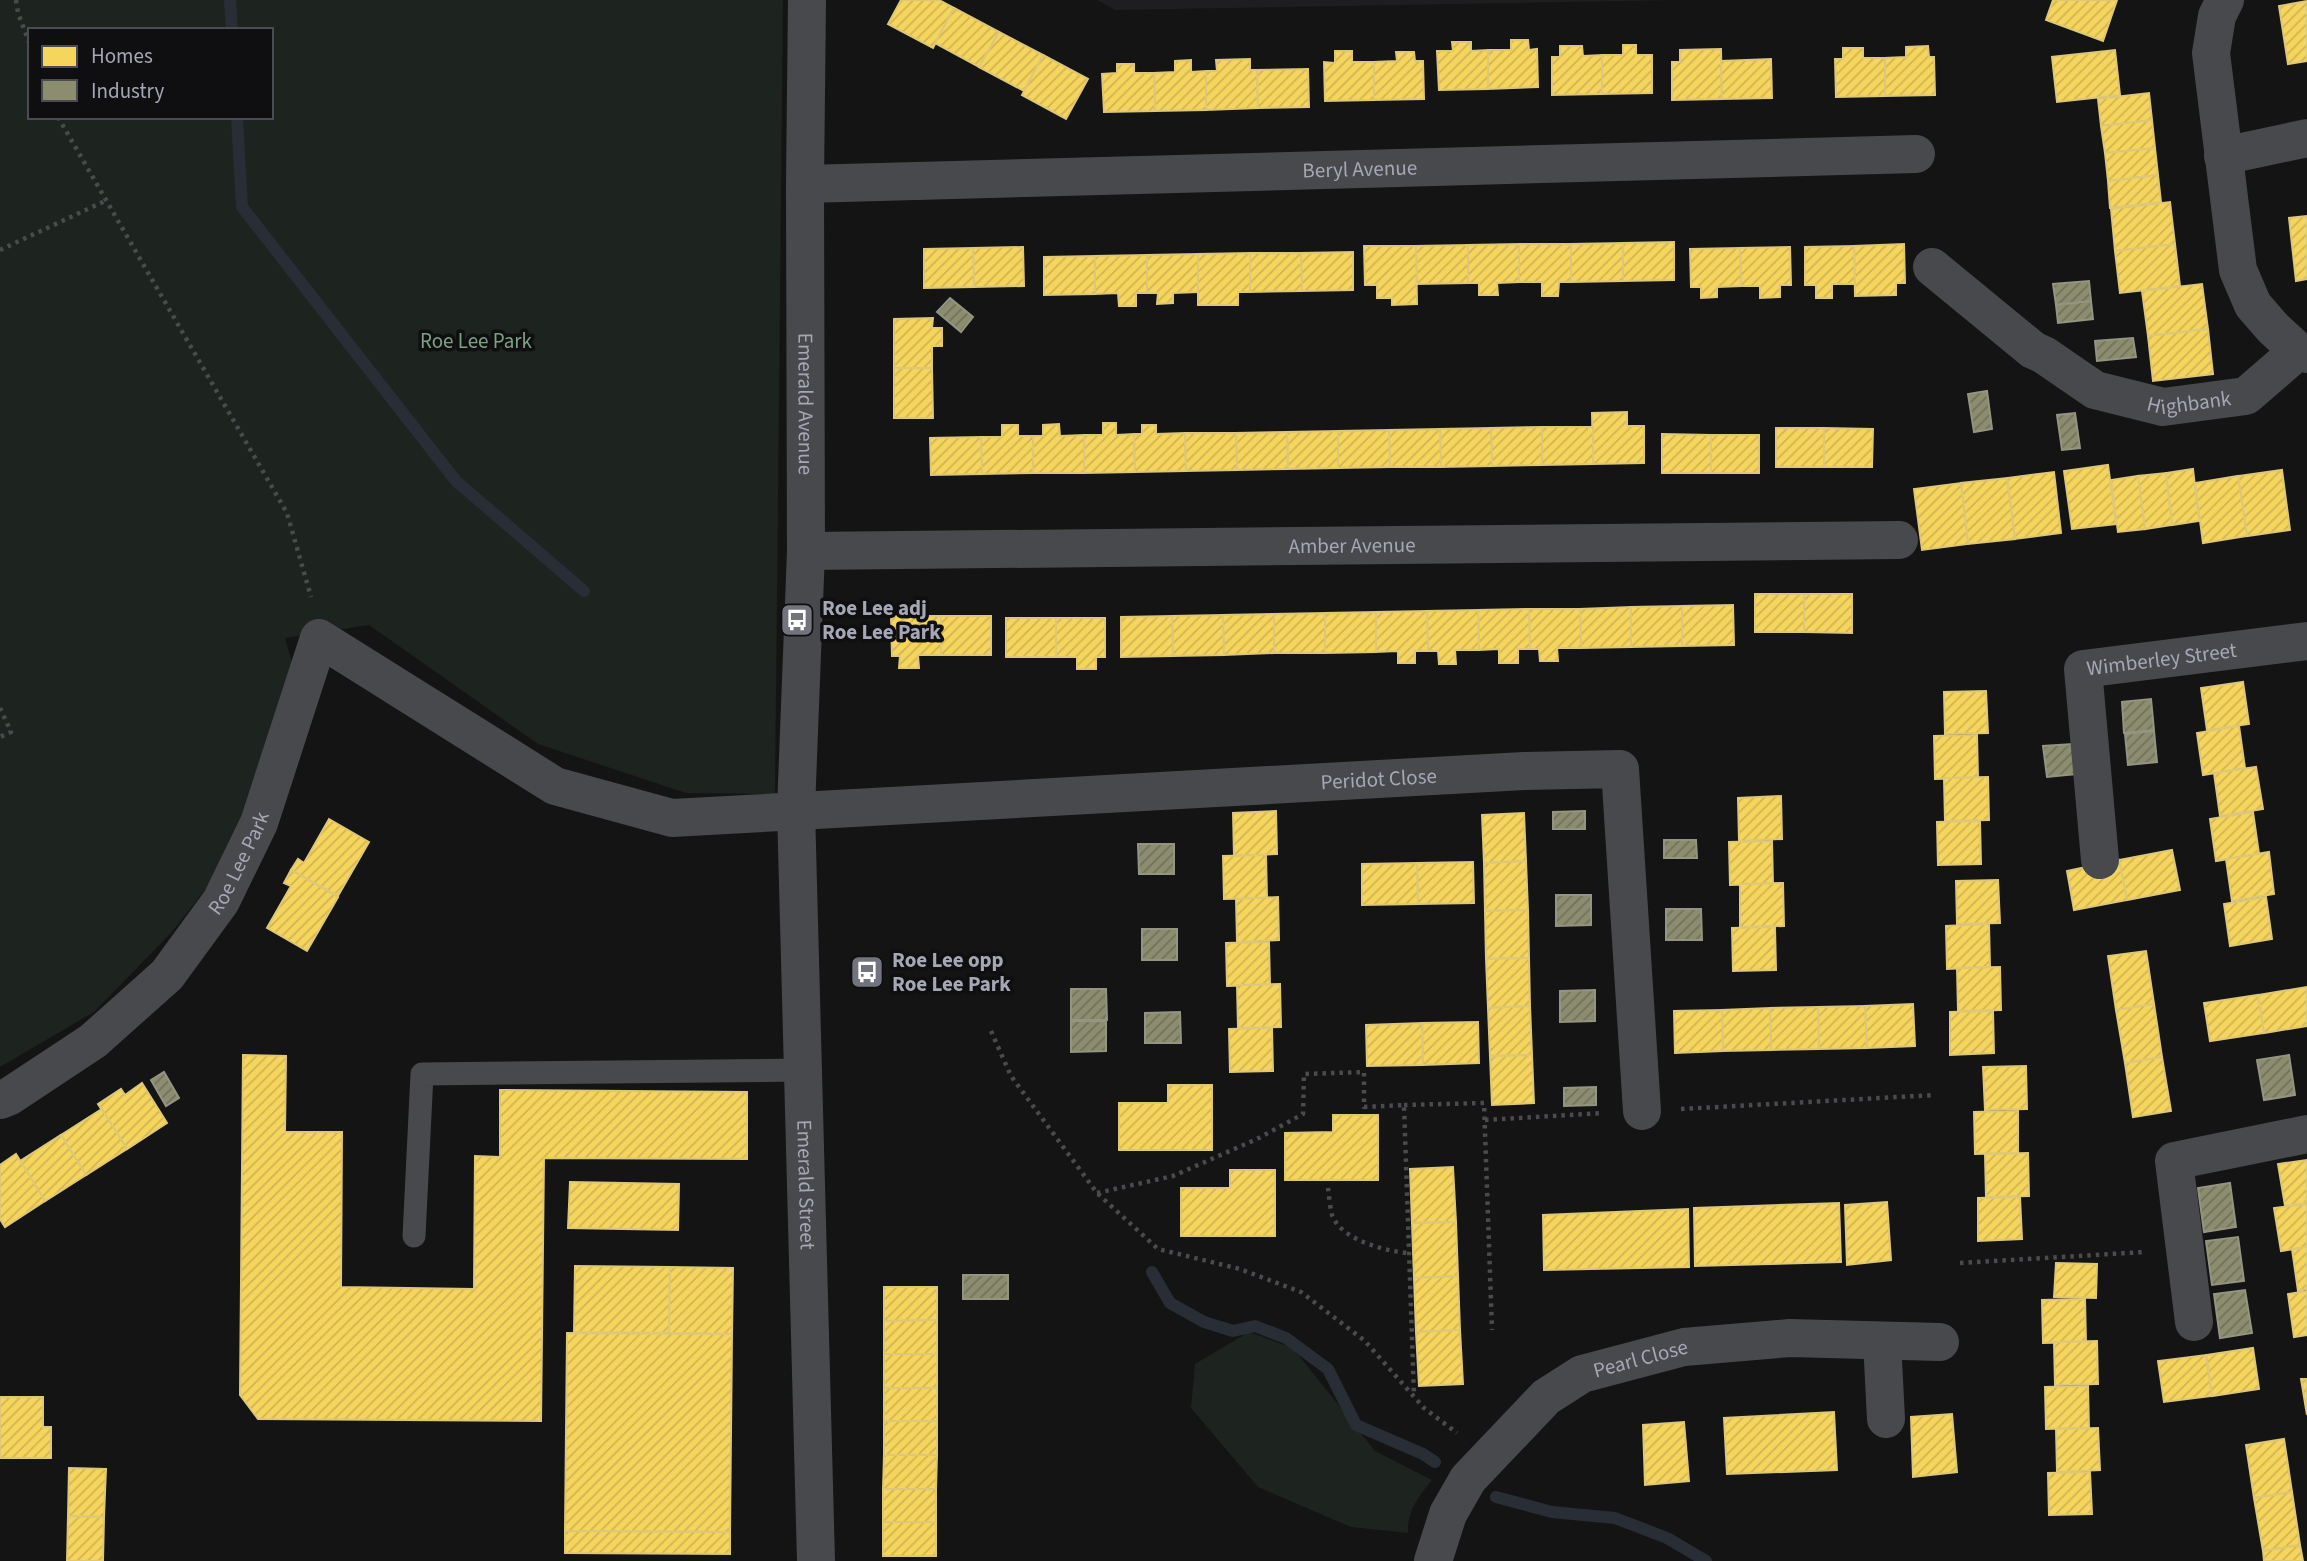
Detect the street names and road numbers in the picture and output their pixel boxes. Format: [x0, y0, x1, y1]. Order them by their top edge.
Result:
street label: Beryl Avenue [1302, 152, 1418, 186]
street label: Emerald Avenue [790, 333, 821, 475]
street label: Highbank [2144, 383, 2234, 422]
street label: Amber Avenue [1288, 530, 1416, 561]
street label: Wimberley Street [2085, 635, 2238, 683]
street label: Peridot Close [1320, 761, 1438, 797]
street label: Roe Lee Park [201, 807, 277, 921]
street label: Emerald Street [789, 1119, 823, 1250]
street label: Pearl Close [1590, 1332, 1691, 1385]

